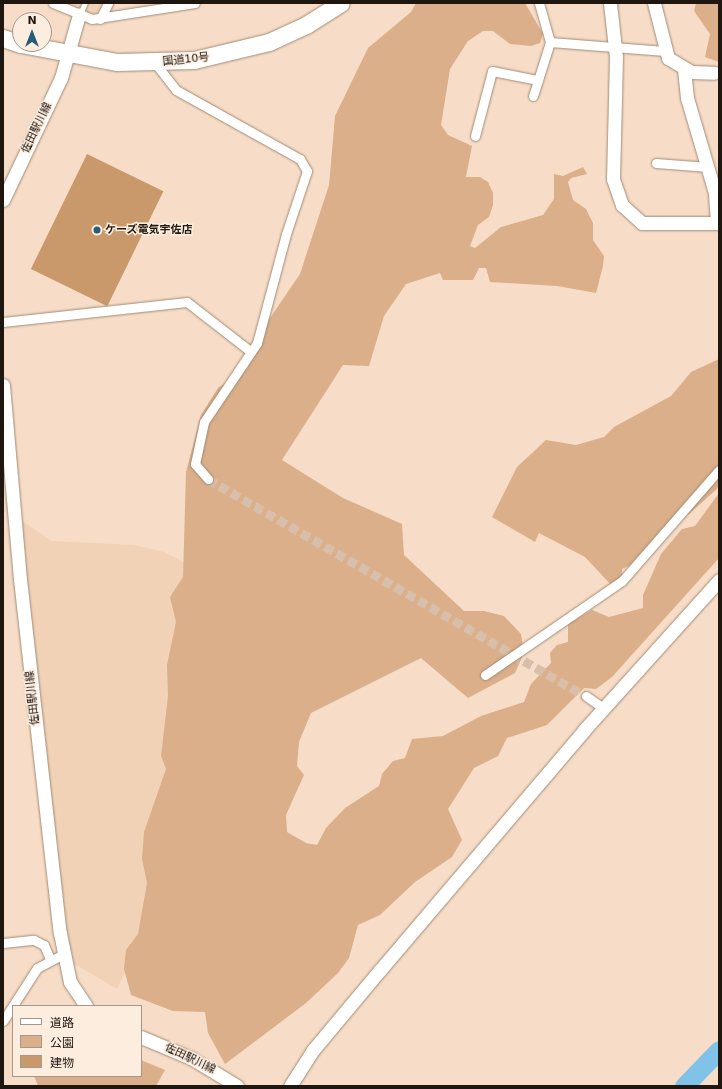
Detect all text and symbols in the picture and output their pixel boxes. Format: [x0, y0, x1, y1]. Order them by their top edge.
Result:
north arrow [12, 12, 52, 52]
text: N [27, 14, 37, 27]
street label: 国道10号 [162, 51, 210, 69]
street label: 佐田駅川線 [19, 100, 55, 156]
place label: ケーズ電気宇佐店 [105, 223, 193, 237]
marker: ケーズ電気宇佐店 [92, 225, 102, 235]
street label: 佐田駅川線 [24, 670, 42, 726]
legend [12, 1005, 142, 1077]
text: 道路 [50, 1016, 74, 1030]
text: 公園 [50, 1036, 74, 1050]
street label: 佐田駅川線 [162, 1041, 218, 1077]
text: 建物 [50, 1056, 74, 1070]

